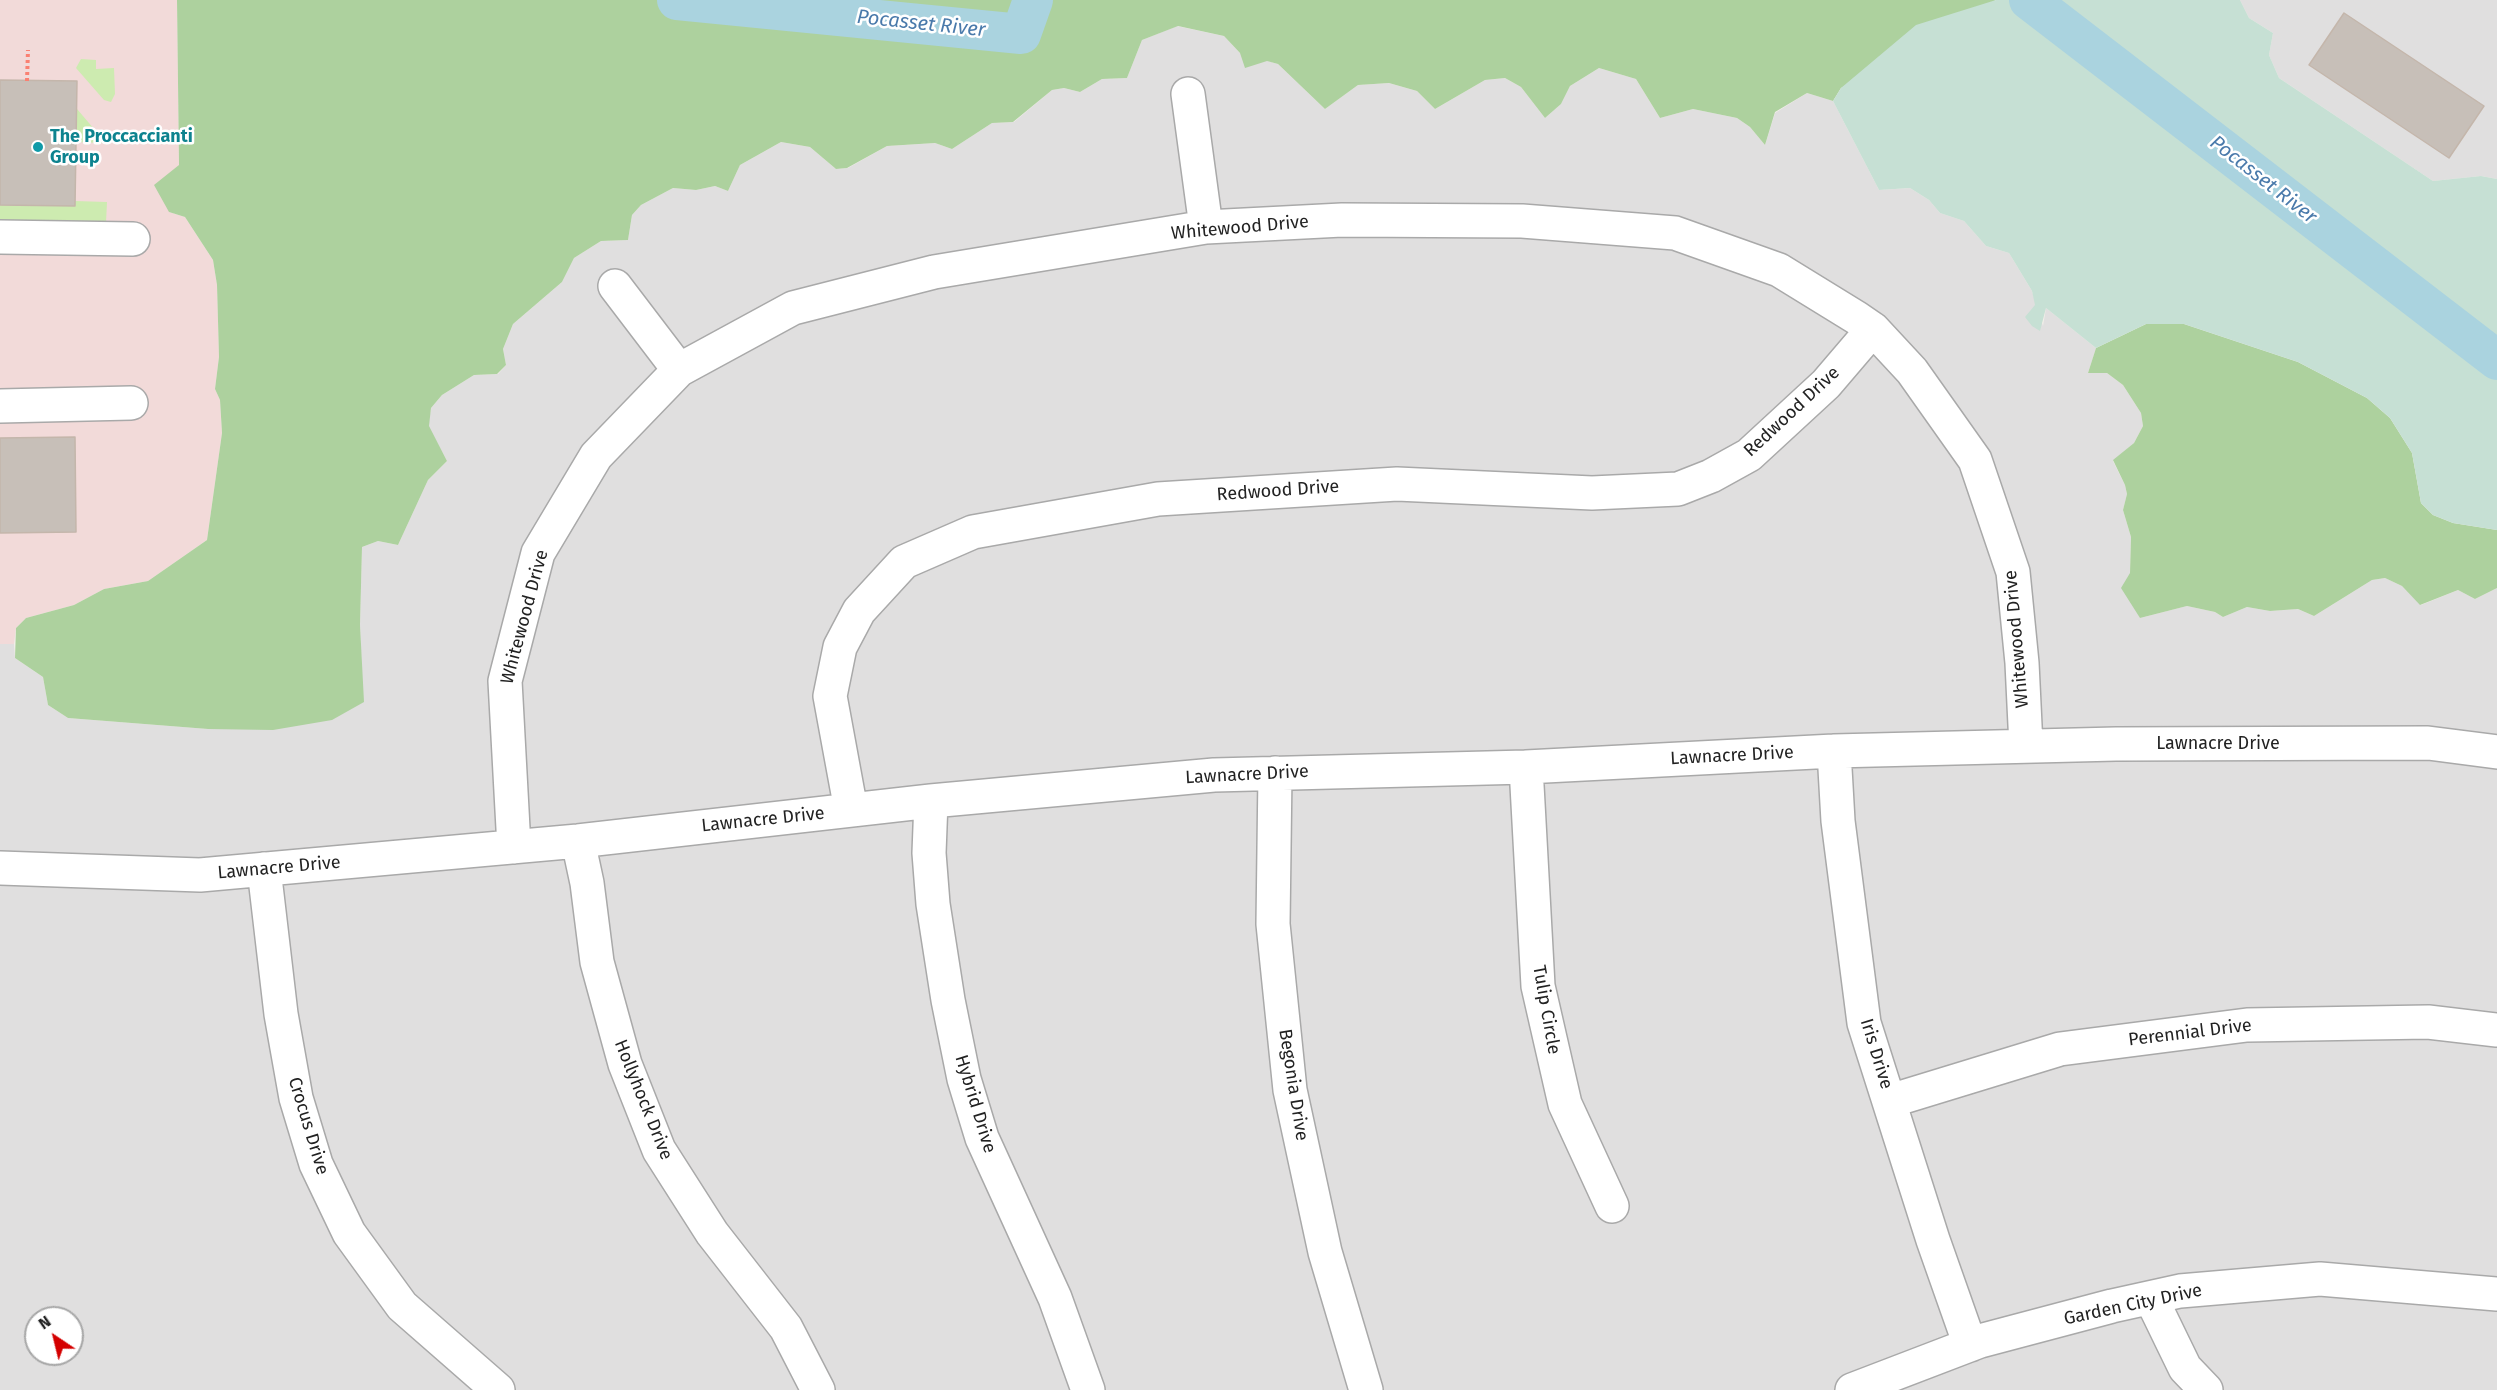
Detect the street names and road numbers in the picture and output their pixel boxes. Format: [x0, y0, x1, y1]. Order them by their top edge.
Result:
street label: Whitewood Drive [1170, 211, 1310, 245]
street label: Redwood Drive [1740, 362, 1844, 462]
street label: Redwood Drive [1216, 476, 1340, 506]
street label: Whitewood Drive [497, 547, 553, 687]
street label: Whitewood Drive [2000, 569, 2034, 709]
street label: Lawnacre Drive [2156, 733, 2280, 755]
street label: Lawnacre Drive [1670, 742, 1794, 770]
street label: Lawnacre Drive [1185, 761, 1309, 789]
street label: Lawnacre Drive [700, 803, 826, 837]
street label: Lawnacre Drive [217, 852, 341, 884]
street label: Tulip Circle [1528, 964, 1564, 1056]
street label: Perennial Drive [2127, 1015, 2253, 1051]
street label: Iris Drive [1855, 1016, 1897, 1092]
street label: Begonia Drive [1274, 1028, 1312, 1142]
street label: Hollyhock Drive [609, 1037, 677, 1163]
street label: Hybrid Drive [950, 1052, 1000, 1156]
street label: Crocus Drive [283, 1075, 333, 1177]
street label: Garden City Drive [2062, 1280, 2204, 1330]

